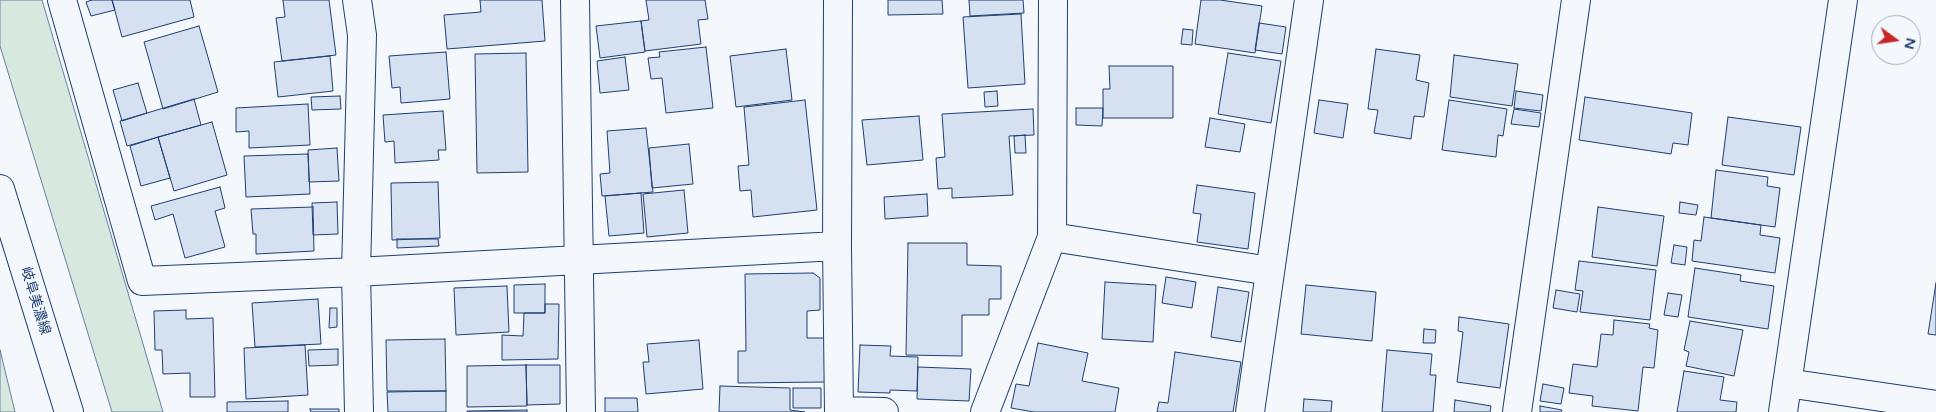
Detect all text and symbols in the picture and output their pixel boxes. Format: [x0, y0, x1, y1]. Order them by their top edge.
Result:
north arrow [1871, 15, 1921, 65]
text: N [1900, 36, 1920, 51]
street label: 岐阜美濃線 [17, 265, 53, 337]

